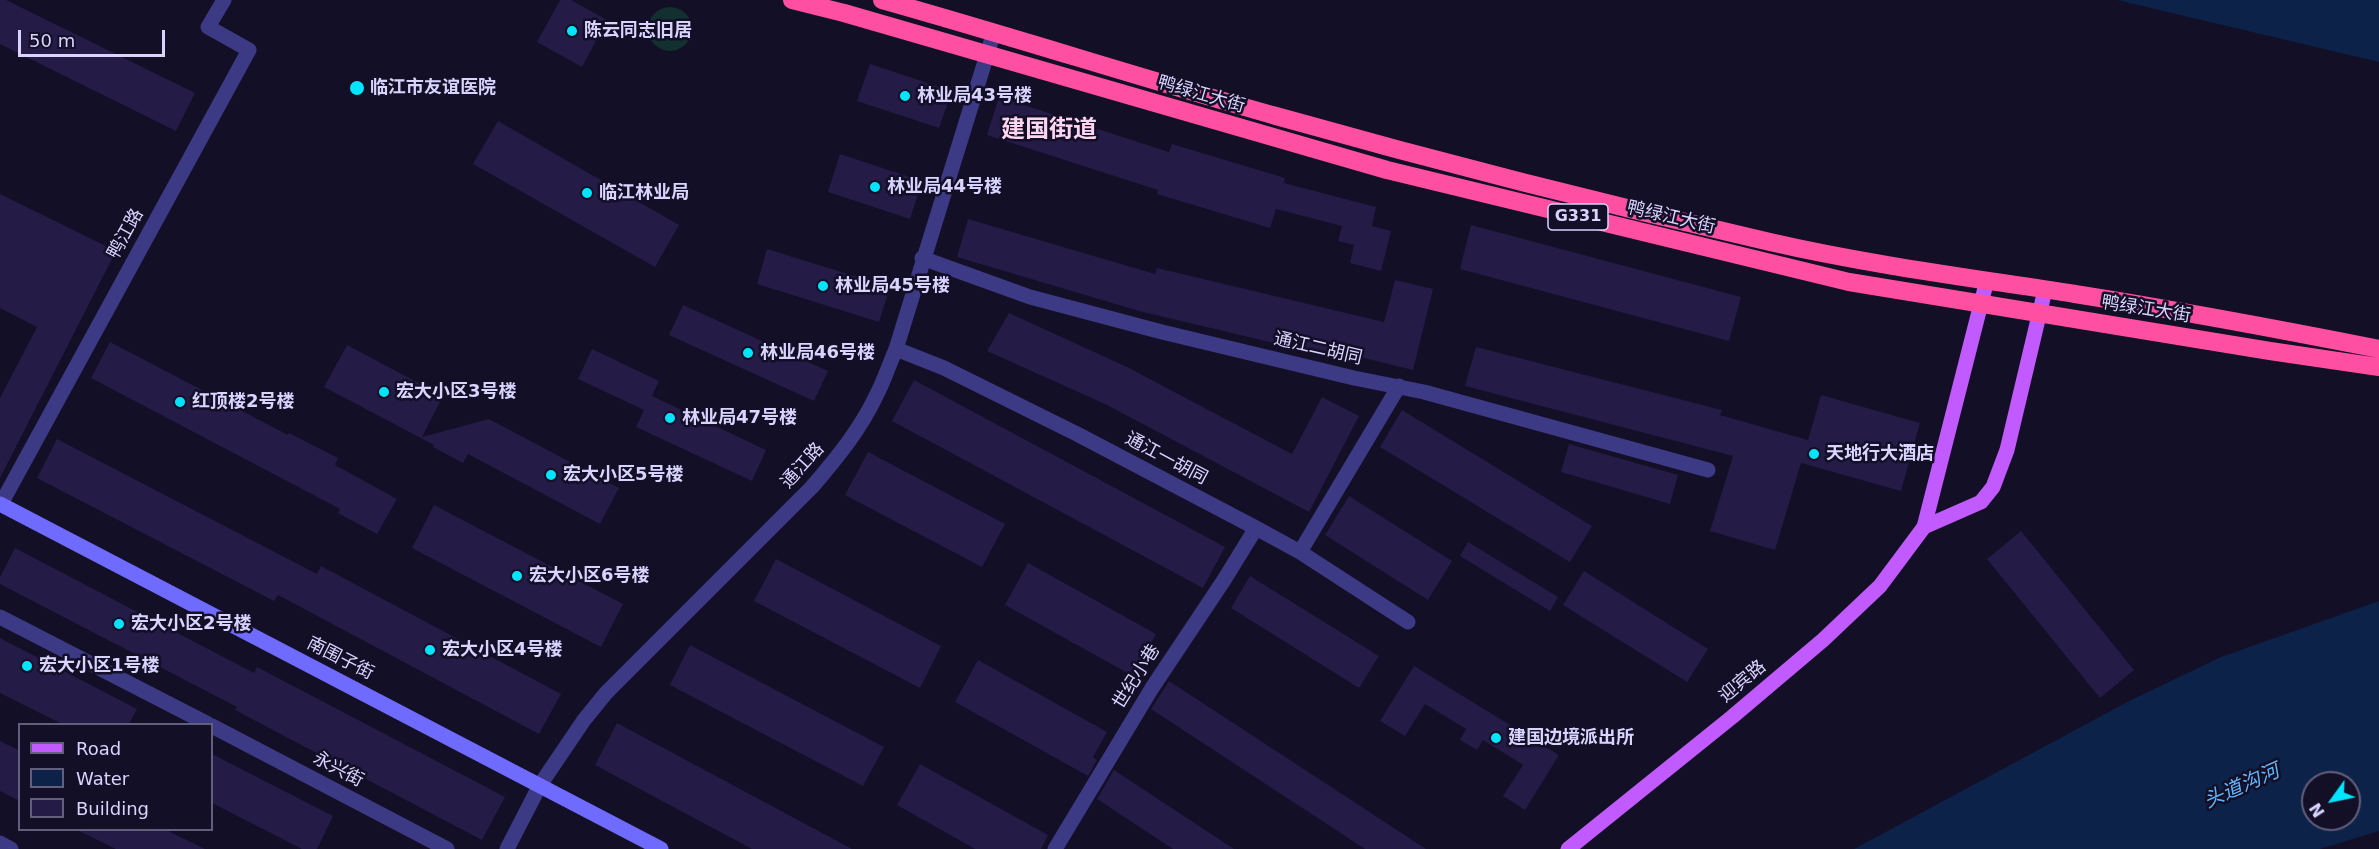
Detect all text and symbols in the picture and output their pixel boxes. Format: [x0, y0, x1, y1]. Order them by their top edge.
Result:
scale bar [21, 18, 168, 56]
place label: 陈云同志旧居 [584, 20, 692, 42]
marker: 陈云同志旧居 [565, 24, 579, 38]
text: 50 m [29, 30, 75, 51]
street label: 鸭绿江大街 [1155, 72, 1247, 118]
place label: 临江市友谊医院 [370, 77, 496, 99]
marker: 临江市友谊医院 [348, 79, 366, 97]
place label: 林业局43号楼 [917, 85, 1032, 107]
marker: 林业局43号楼 [898, 89, 912, 103]
district label: 建国街道 [1001, 117, 1097, 145]
place label: 林业局44号楼 [887, 176, 1002, 198]
marker: 林业局44号楼 [868, 180, 882, 194]
place label: 临江林业局 [599, 182, 689, 204]
marker: 临江林业局 [580, 186, 594, 200]
street label: 鸭绿江大街 [1625, 197, 1717, 239]
road number: G331 [1548, 204, 1608, 230]
street label: 鸭江路 [103, 205, 149, 263]
place label: 林业局45号楼 [835, 275, 950, 297]
marker: 林业局45号楼 [816, 279, 830, 293]
street label: 鸭绿江大街 [2100, 292, 2192, 328]
street label: 通江二胡同 [1272, 328, 1364, 370]
place label: 林业局46号楼 [760, 342, 875, 364]
marker: 林业局46号楼 [741, 346, 755, 360]
place label: 宏大小区3号楼 [396, 381, 517, 403]
marker: 宏大小区3号楼 [377, 385, 391, 399]
place label: 红顶楼2号楼 [192, 391, 295, 413]
marker: 红顶楼2号楼 [173, 395, 187, 409]
place label: 林业局47号楼 [682, 407, 797, 429]
marker: 林业局47号楼 [663, 411, 677, 425]
street label: 通江一胡同 [1121, 428, 1211, 490]
street label: 通江路 [777, 439, 829, 493]
place label: 天地行大酒店 [1826, 443, 1934, 465]
marker: 天地行大酒店 [1807, 447, 1821, 461]
place label: 宏大小区5号楼 [563, 464, 684, 486]
marker: 宏大小区5号楼 [544, 468, 558, 482]
place label: 宏大小区6号楼 [529, 565, 650, 587]
marker: 宏大小区6号楼 [510, 569, 524, 583]
place label: 宏大小区2号楼 [131, 613, 252, 635]
marker: 宏大小区2号楼 [112, 617, 126, 631]
street label: 南围子街 [303, 633, 377, 685]
place label: 宏大小区4号楼 [442, 639, 563, 661]
street label: 世纪小巷 [1109, 641, 1165, 713]
marker: 宏大小区4号楼 [423, 643, 437, 657]
place label: 宏大小区1号楼 [39, 655, 160, 677]
street label: 迎宾路 [1715, 656, 1771, 708]
marker: 宏大小区1号楼 [20, 659, 34, 673]
legend [18, 723, 213, 831]
place label: 建国边境派出所 [1508, 727, 1634, 749]
marker: 建国边境派出所 [1489, 731, 1503, 745]
text: Road [76, 738, 121, 759]
street label: 永兴街 [309, 748, 367, 792]
water label: 头道沟河 [2201, 760, 2283, 814]
text: Water [76, 768, 129, 789]
north arrow [2301, 771, 2361, 831]
text: Building [76, 798, 149, 819]
text: N [2306, 799, 2329, 821]

